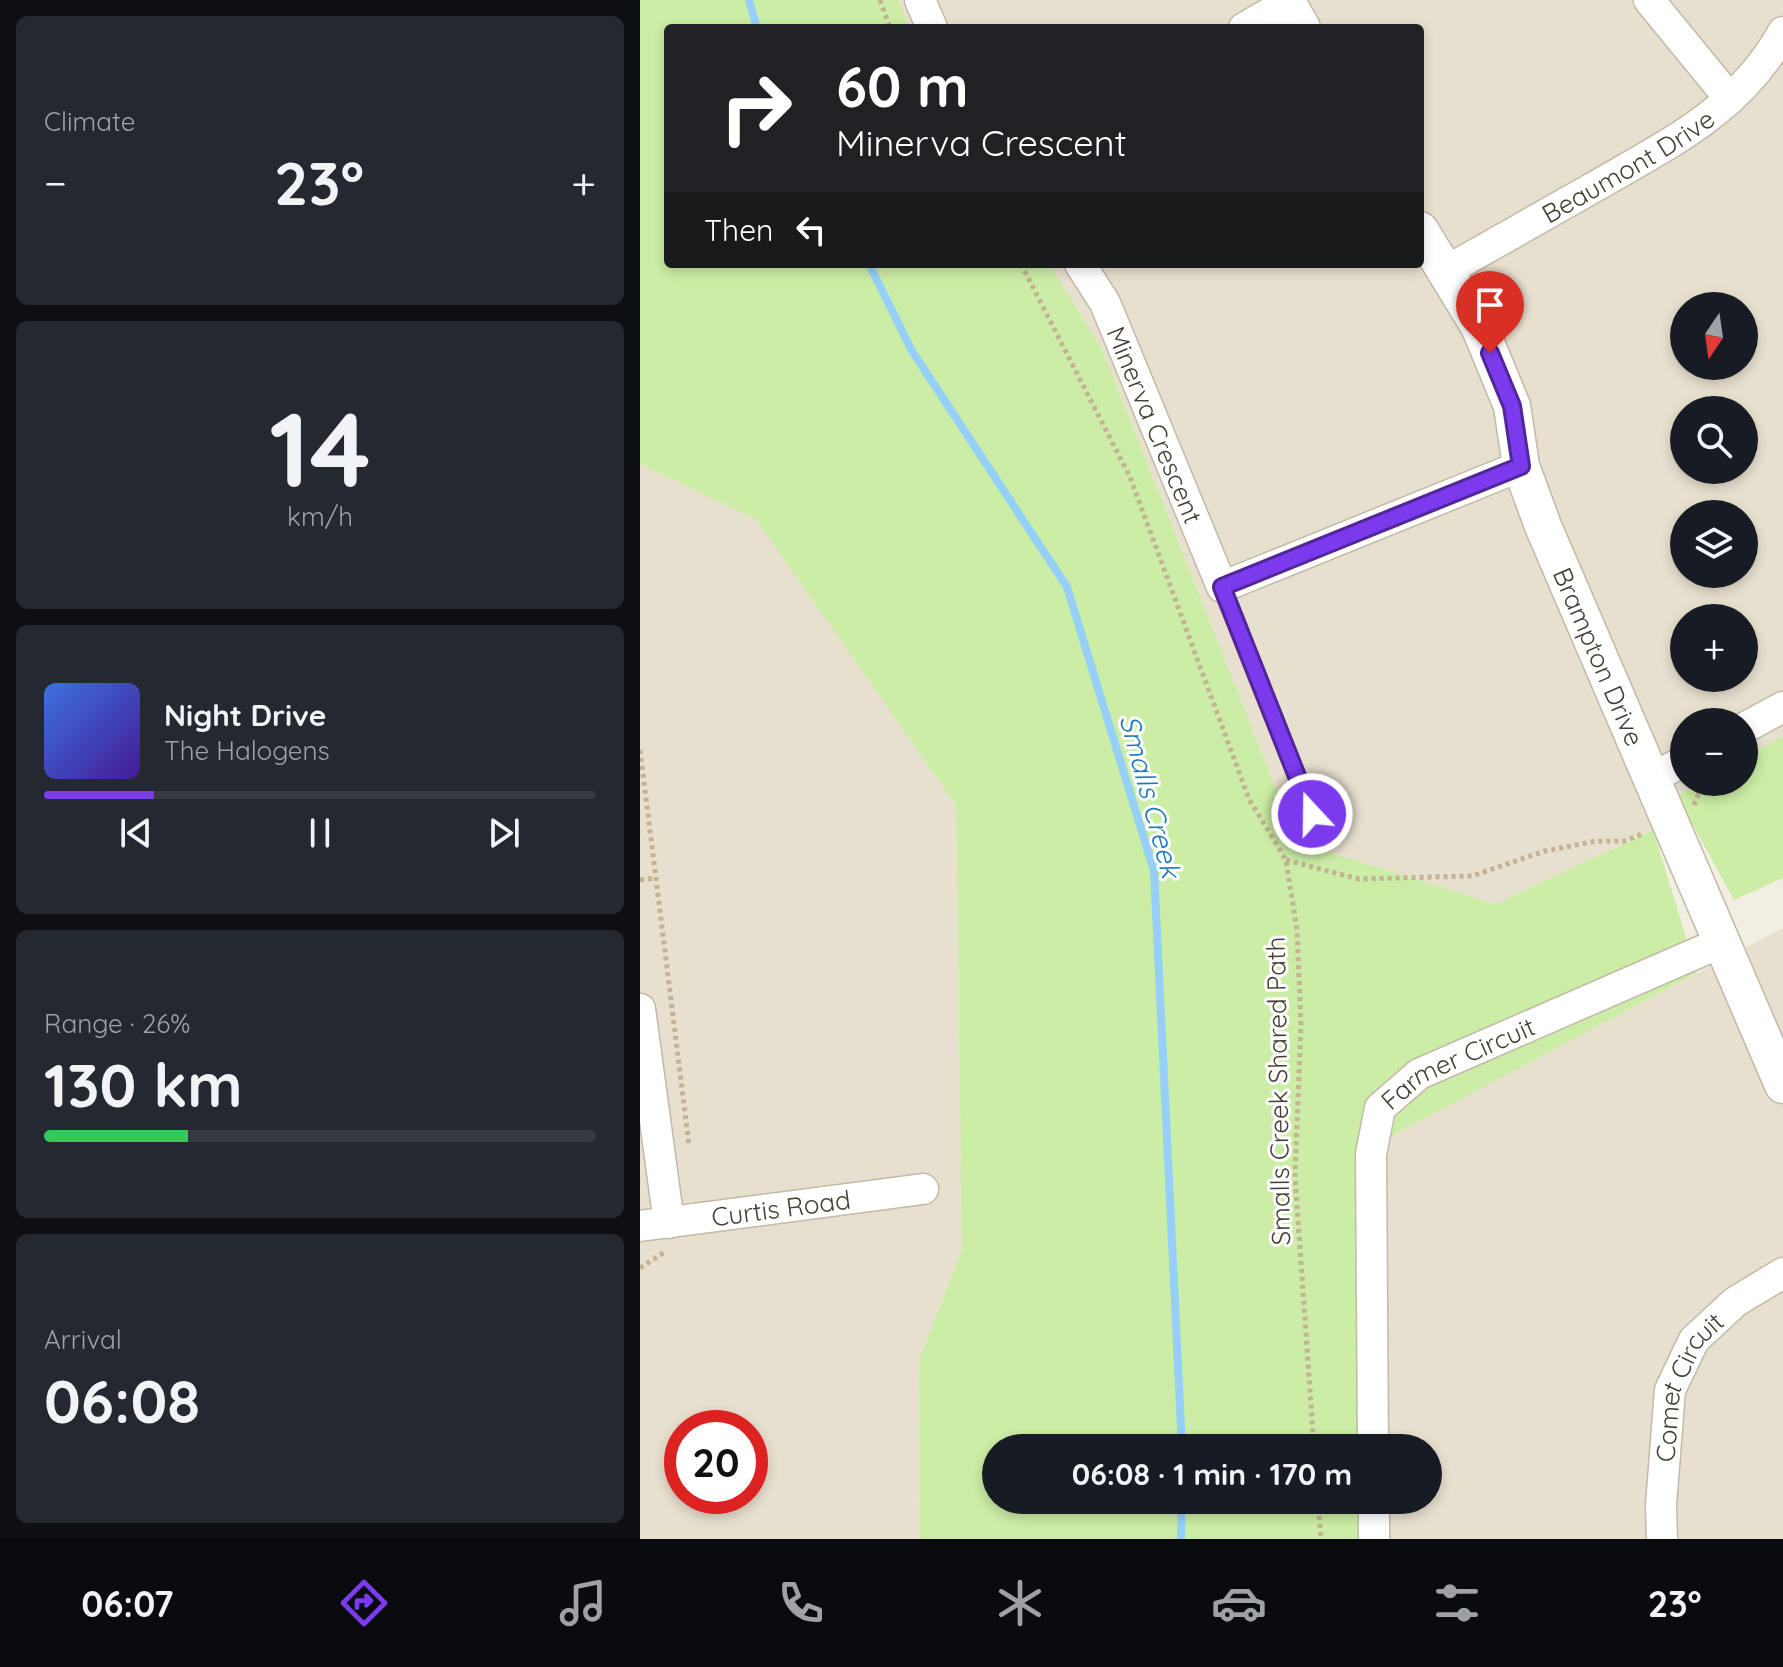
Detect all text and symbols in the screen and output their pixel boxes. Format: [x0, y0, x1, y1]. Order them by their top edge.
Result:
text: 60 m [836, 51, 969, 121]
icon: right [704, 56, 808, 160]
street label: Beaumont Drive [1536, 102, 1721, 230]
text: Climate [44, 105, 135, 138]
text: Minerva Crescent [836, 120, 1127, 165]
text: 23° [274, 145, 364, 220]
text: − [44, 155, 67, 210]
text: + [571, 155, 596, 210]
icon: left [789, 208, 833, 252]
text: Then [704, 211, 773, 249]
pin [1456, 271, 1524, 353]
icon: arrive [1468, 283, 1512, 327]
north arrow [1670, 292, 1758, 380]
map controls [1670, 292, 1758, 796]
street label: Minerva Crescent [1100, 321, 1210, 528]
text: 14 [269, 383, 371, 513]
button: search [1670, 396, 1758, 484]
text: km/h [287, 500, 353, 533]
button: layers [1670, 500, 1758, 588]
street label: Brampton Drive [1546, 562, 1652, 751]
button: + [1670, 604, 1758, 692]
text: Night Drive [164, 696, 326, 734]
button: − [1670, 708, 1758, 796]
water label: Smalls Creek [1112, 711, 1190, 884]
text: The Halogens [164, 734, 330, 767]
position arrow [1270, 772, 1354, 856]
icon: previous [114, 811, 158, 855]
icon: pause [298, 811, 342, 855]
icon: next [482, 811, 526, 855]
street label: Smalls Creek Shared Path [1259, 936, 1297, 1246]
text: Range · 26% [44, 1007, 191, 1040]
street label: Farmer Circuit [1374, 1009, 1540, 1116]
text: 130 km [44, 1047, 243, 1122]
street label: Curtis Road [709, 1182, 852, 1233]
street label: Comet Circuit [1648, 1305, 1730, 1463]
text: Arrival [44, 1323, 122, 1356]
text: 06:08 [44, 1363, 200, 1438]
speed limit sign: 20 [664, 1410, 768, 1514]
text: 06:08 · 1 min · 170 m [1072, 1455, 1352, 1493]
icon: directions [336, 1575, 392, 1631]
icon: music [555, 1575, 611, 1631]
icon: phone [773, 1575, 829, 1631]
icon: climate [992, 1575, 1048, 1631]
icon: car [1211, 1575, 1267, 1631]
icon: filters [1429, 1575, 1485, 1631]
text: 06:07 [81, 1581, 174, 1626]
text: 23° [1648, 1581, 1702, 1626]

